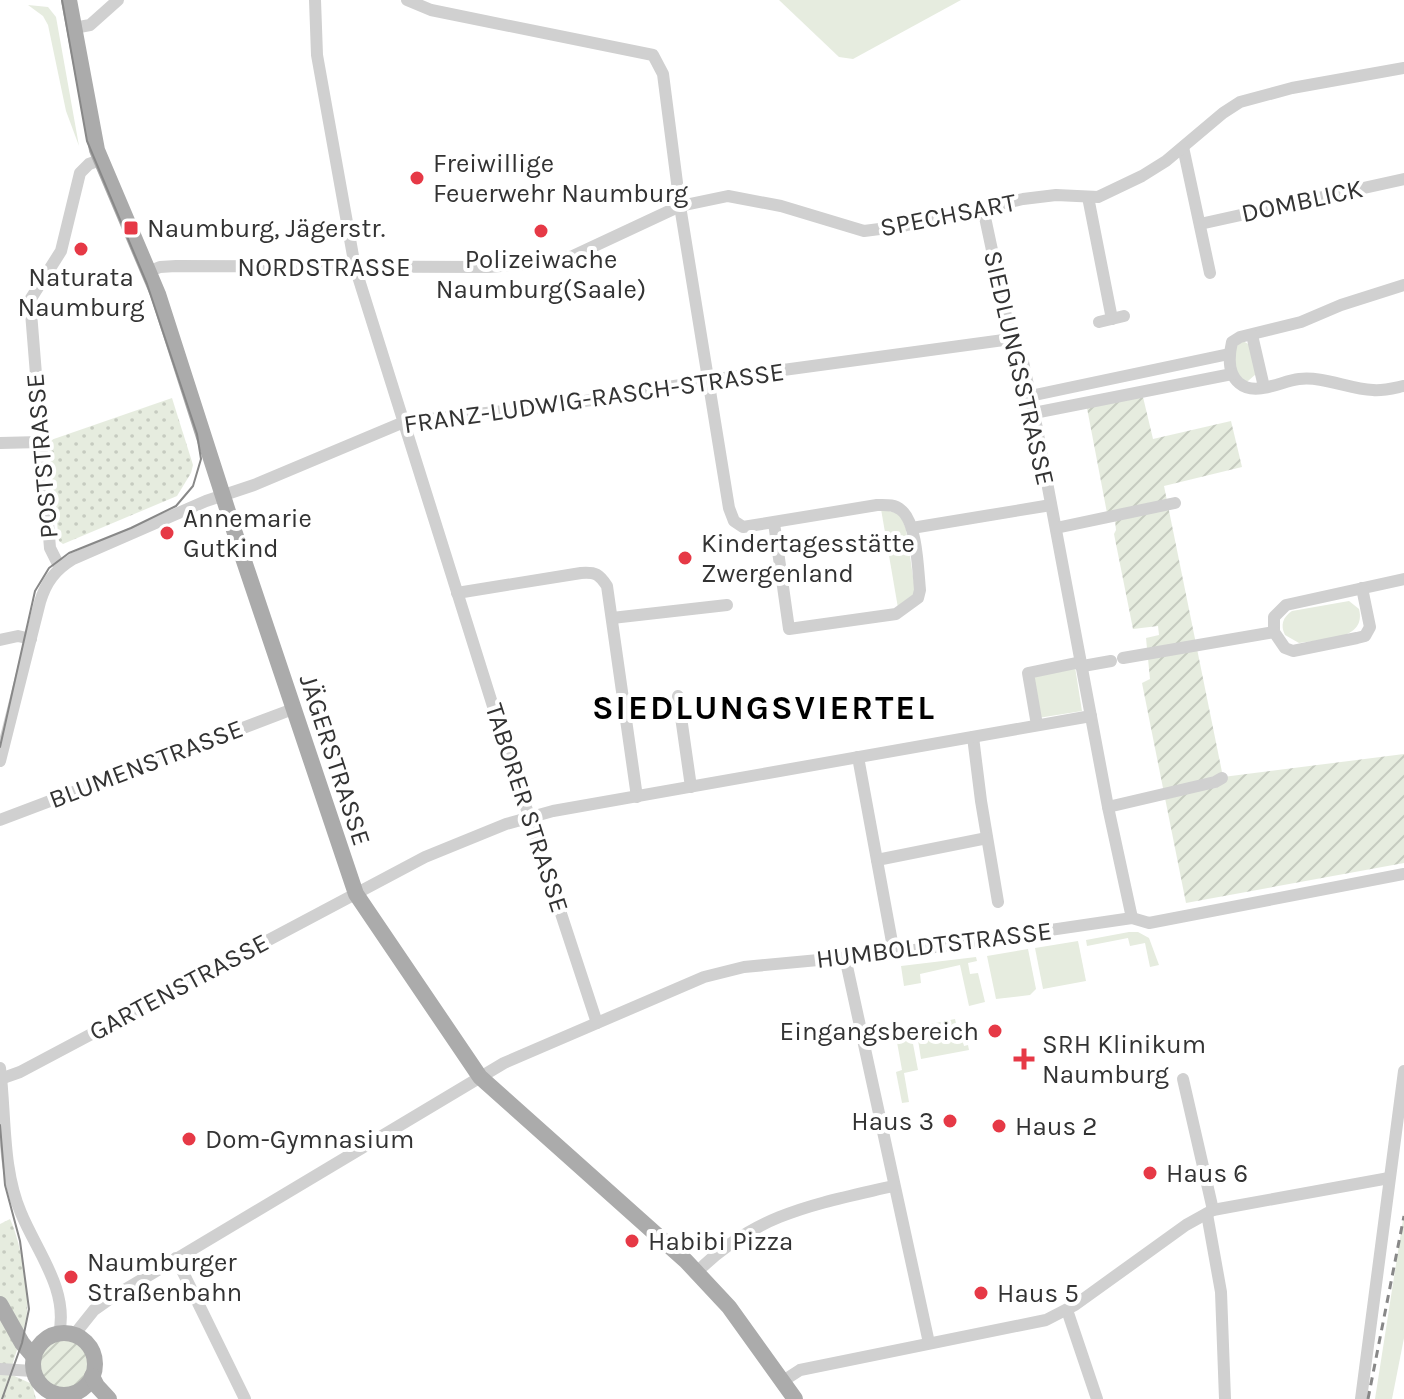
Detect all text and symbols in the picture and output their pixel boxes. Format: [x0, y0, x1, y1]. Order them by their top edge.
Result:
place label: Freiwillige Feuerwehr Naumburg [433, 148, 688, 209]
marker: Freiwillige Feuerwehr Naumburg [408, 169, 426, 187]
street label: DOMBLICK [1238, 173, 1366, 229]
street label: SPECHSART [877, 187, 1019, 243]
place label: Naumburg, Jägerstr. [147, 213, 385, 244]
marker: Naumburg, Jägerstr. [122, 219, 140, 237]
marker: Polizeiwache Naumburg(Saale) [532, 222, 550, 240]
marker: Naturata Naumburg [72, 240, 90, 258]
place label: Polizeiwache Naumburg(Saale) [436, 244, 646, 305]
street label: SIEDLUNGSSTRASSE [977, 248, 1061, 488]
street label: NORDSTRASSE [237, 252, 411, 283]
place label: Naturata Naumburg [18, 262, 145, 323]
street label: FRANZ-LUDWIG-RASCH-STRASSE [402, 356, 786, 440]
street label: POSTSTRASSE [19, 372, 65, 540]
place label: Annemarie Gutkind [183, 503, 312, 564]
marker: Annemarie Gutkind [158, 524, 176, 542]
place label: Kindertagesstätte Zwergenland [701, 528, 915, 589]
marker: Kindertagesstätte Zwergenland [676, 549, 694, 567]
street label: JÄGERSTRASSE [293, 670, 377, 850]
district label: SIEDLUNGSVIERTEL [592, 688, 936, 728]
street label: TABORER STRASSE [479, 699, 575, 917]
street label: BLUMENSTRASSE [45, 713, 247, 815]
street label: HUMBOLDTSTRASSE [814, 915, 1054, 975]
street label: GARTENSTRASSE [84, 927, 274, 1047]
place label: Eingangsbereich [780, 1016, 979, 1047]
marker: Eingangsbereich [986, 1022, 1004, 1040]
place label: SRH Klinikum Naumburg [1042, 1029, 1206, 1090]
marker: SRH Klinikum Naumburg [1013, 1048, 1035, 1070]
place label: Haus 3 [851, 1106, 934, 1137]
place label: Haus 2 [1015, 1111, 1097, 1142]
marker: Haus 3 [941, 1112, 959, 1130]
marker: Haus 2 [990, 1117, 1008, 1135]
place label: Dom-Gymnasium [205, 1124, 414, 1155]
marker: Dom-Gymnasium [180, 1130, 198, 1148]
place label: Haus 6 [1166, 1158, 1248, 1189]
marker: Haus 6 [1141, 1164, 1159, 1182]
place label: Habibi Pizza [648, 1226, 793, 1257]
marker: Habibi Pizza [623, 1232, 641, 1250]
place label: Naumburger Straßenbahn [87, 1247, 242, 1308]
marker: Naumburger Straßenbahn [62, 1268, 80, 1286]
place label: Haus 5 [997, 1278, 1079, 1309]
marker: Haus 5 [972, 1284, 990, 1302]

